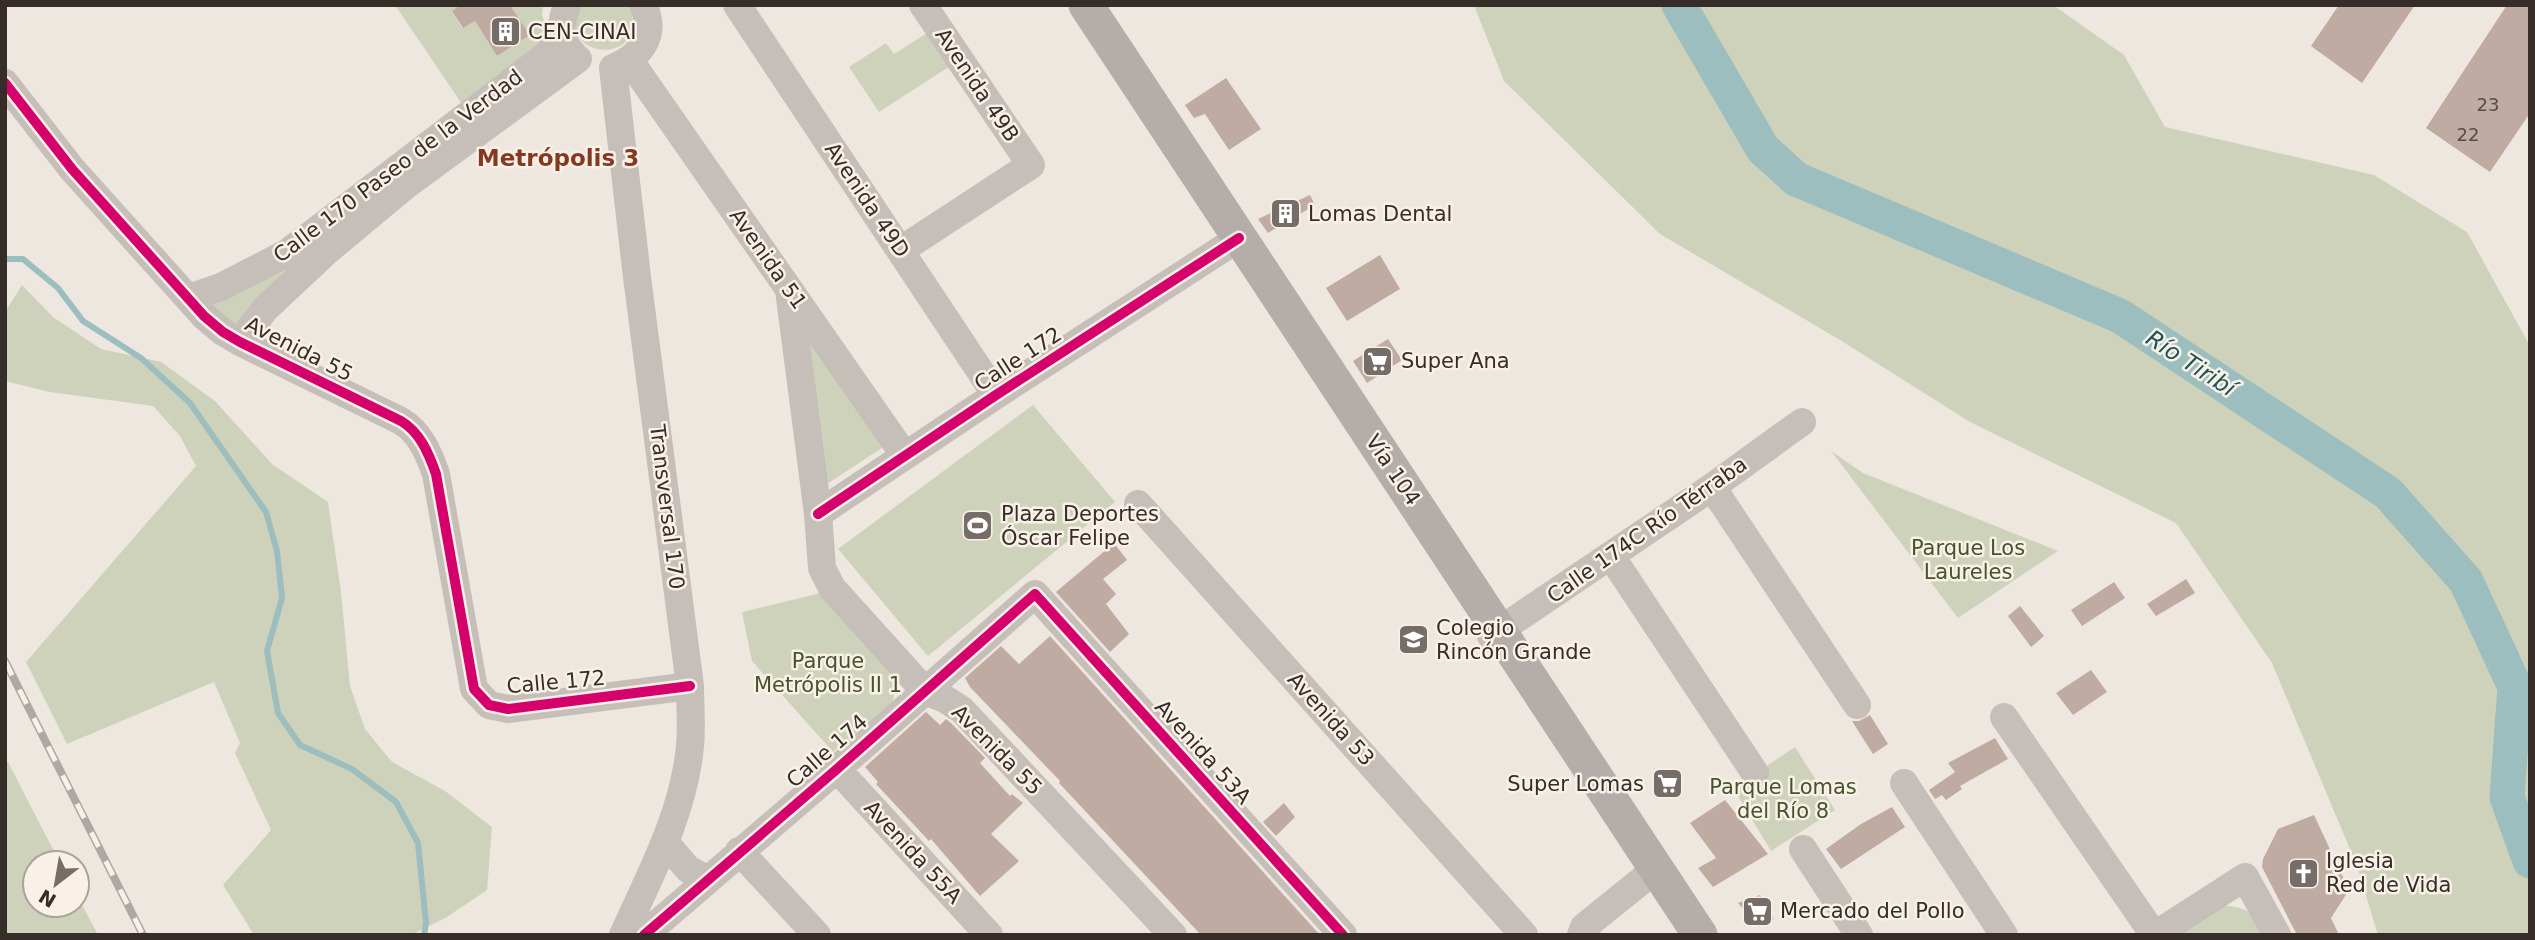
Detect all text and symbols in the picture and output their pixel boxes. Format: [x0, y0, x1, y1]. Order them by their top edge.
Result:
building icon: CEN-CINAI [488, 15, 522, 49]
place label: CEN-CINAI [528, 20, 636, 44]
street label: Avenida 49B [930, 24, 1024, 146]
street label: Calle 170 Paseo de la Verdad [269, 65, 527, 267]
house number: 23 [2477, 94, 2499, 115]
house number: 22 [2457, 124, 2479, 145]
street label: Avenida 49D [820, 138, 914, 262]
district label: Metrópolis 3 [477, 145, 639, 171]
building icon: Lomas Dental [1268, 197, 1302, 231]
place label: Lomas Dental [1308, 202, 1452, 226]
street label: Avenida 51 [725, 204, 811, 314]
street label: Avenida 55 [241, 312, 357, 386]
street label: Calle 172 [970, 322, 1066, 396]
water label: Río Tiribí [2142, 325, 2243, 403]
supermarket icon: Super Ana [1361, 344, 1395, 378]
place label: Super Ana [1401, 349, 1510, 373]
street label: Transversal 170 [645, 422, 689, 591]
street label: Vía 104 [1361, 430, 1425, 510]
street label: Calle 174C Río Térraba [1543, 452, 1751, 608]
place label: Plaza Deportes Óscar Felipe [1001, 502, 1159, 550]
sports icon: Plaza Deportes Óscar Felipe [961, 509, 995, 543]
park label: Parque Los Laureles [1911, 536, 2025, 584]
place label: Colegio Rincón Grande [1436, 616, 1591, 664]
school or university icon: Colegio Rincón Grande [1396, 623, 1430, 657]
park label: Parque Metrópolis II 1 [754, 649, 902, 697]
street label: Calle 172 [506, 666, 606, 698]
street label: Avenida 53 [1283, 667, 1379, 771]
street label: Avenida 53A [1150, 695, 1256, 809]
street label: Avenida 55 [947, 700, 1047, 800]
street label: Calle 174 [782, 710, 872, 792]
supermarket icon: Super Lomas [1650, 767, 1684, 801]
place label: Super Lomas [1507, 772, 1644, 796]
park label: Parque Lomas del Río 8 [1709, 775, 1857, 823]
street label: Avenida 55A [859, 796, 967, 909]
north arrow [21, 849, 91, 919]
place label: Iglesia Red de Vida [2326, 849, 2451, 897]
church icon: Iglesia Red de Vida [2286, 856, 2320, 890]
text: N [35, 885, 60, 912]
supermarket icon: Mercado del Pollo [1740, 894, 1774, 928]
place label: Mercado del Pollo [1780, 899, 1965, 923]

